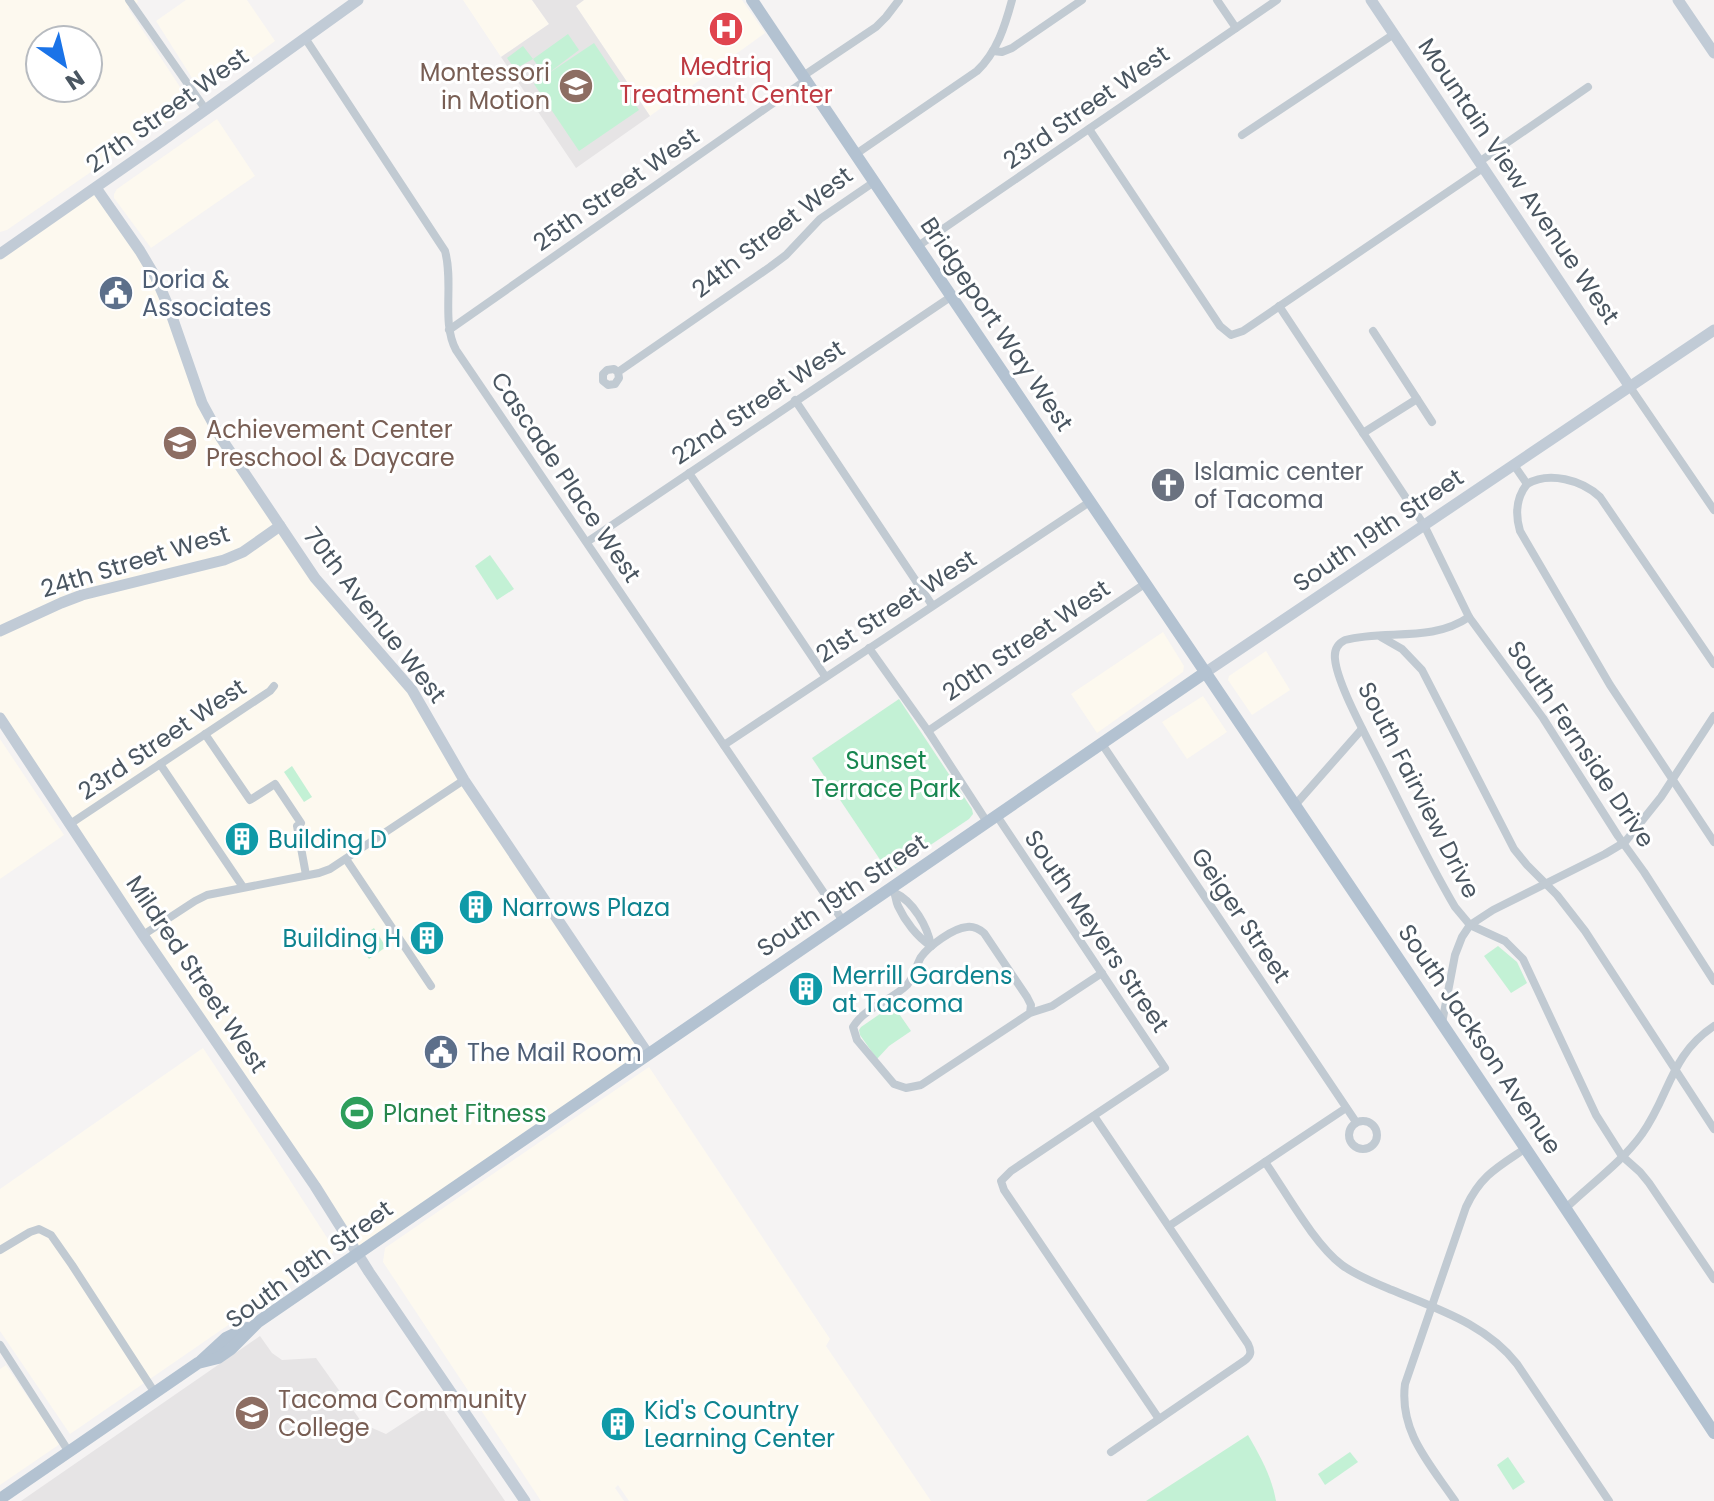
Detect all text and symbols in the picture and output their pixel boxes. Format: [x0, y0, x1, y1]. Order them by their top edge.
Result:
hospital icon: Medtriq Treatment Center [707, 10, 745, 48]
north arrow [24, 24, 104, 104]
street label: Mountain View Avenue West [1411, 31, 1627, 331]
street label: 23rd Street West [996, 37, 1176, 177]
street label: 27th Street West [79, 40, 255, 180]
place label: Medtriq Treatment Center [619, 50, 833, 111]
place label: Montessori in Motion [420, 56, 550, 117]
text: N [59, 63, 90, 98]
school or university icon: Montessori in Motion [557, 67, 595, 105]
street label: 25th Street West [526, 119, 706, 259]
street label: 24th Street West [685, 159, 859, 305]
street label: Bridgeport Way West [913, 210, 1081, 438]
place label: Doria & Associates [142, 263, 271, 324]
public building icon: Doria & Associates [97, 274, 135, 312]
street label: 22nd Street West [665, 332, 851, 472]
street label: Cascade Place West [483, 365, 649, 589]
place label: Achievement Center Preschool & Daycare [206, 413, 455, 474]
school or university icon: Achievement Center Preschool & Daycare [161, 424, 199, 462]
place label: Islamic center of Tacoma [1194, 455, 1364, 516]
street label: South 19th Street [1286, 461, 1470, 599]
church icon: Islamic center of Tacoma [1149, 466, 1187, 504]
street label: 24th Street West [37, 517, 233, 605]
street label: 70th Avenue West [296, 520, 454, 710]
street label: 21st Street West [809, 542, 983, 670]
street label: 20th Street West [936, 572, 1116, 708]
street label: South Fernside Drive [1499, 634, 1663, 854]
street label: 23rd Street West [72, 671, 252, 807]
street label: South Fairview Drive [1350, 676, 1488, 904]
park label: Sunset Terrace Park [811, 744, 961, 805]
building icon: Building D [223, 820, 261, 858]
place label: Building D [268, 823, 387, 856]
street label: South Meyers Street [1017, 823, 1177, 1039]
street label: South 19th Street [750, 826, 934, 964]
street label: Geiger Street [1184, 841, 1298, 989]
street label: Mildred Street West [119, 869, 275, 1079]
building icon: Narrows Plaza [457, 888, 495, 926]
place label: Narrows Plaza [502, 891, 670, 924]
street label: South Jackson Avenue [1391, 917, 1569, 1161]
building icon: Building H [408, 919, 446, 957]
place label: Building H [282, 922, 401, 955]
place label: Merrill Gardens at Tacoma [832, 959, 1012, 1020]
building icon: Merrill Gardens at Tacoma [787, 970, 825, 1008]
public building icon: The Mail Room [422, 1033, 460, 1071]
place label: The Mail Room [467, 1036, 642, 1069]
sports icon: Planet Fitness [338, 1094, 376, 1132]
place label: Planet Fitness [383, 1097, 546, 1130]
street label: South 19th Street [219, 1192, 399, 1336]
place label: Tacoma Community College [278, 1383, 527, 1444]
school or university icon: Tacoma Community College [233, 1394, 271, 1432]
place label: Kid's Country Learning Center [644, 1394, 835, 1455]
building icon: Kid's Country Learning Center [599, 1405, 637, 1443]

